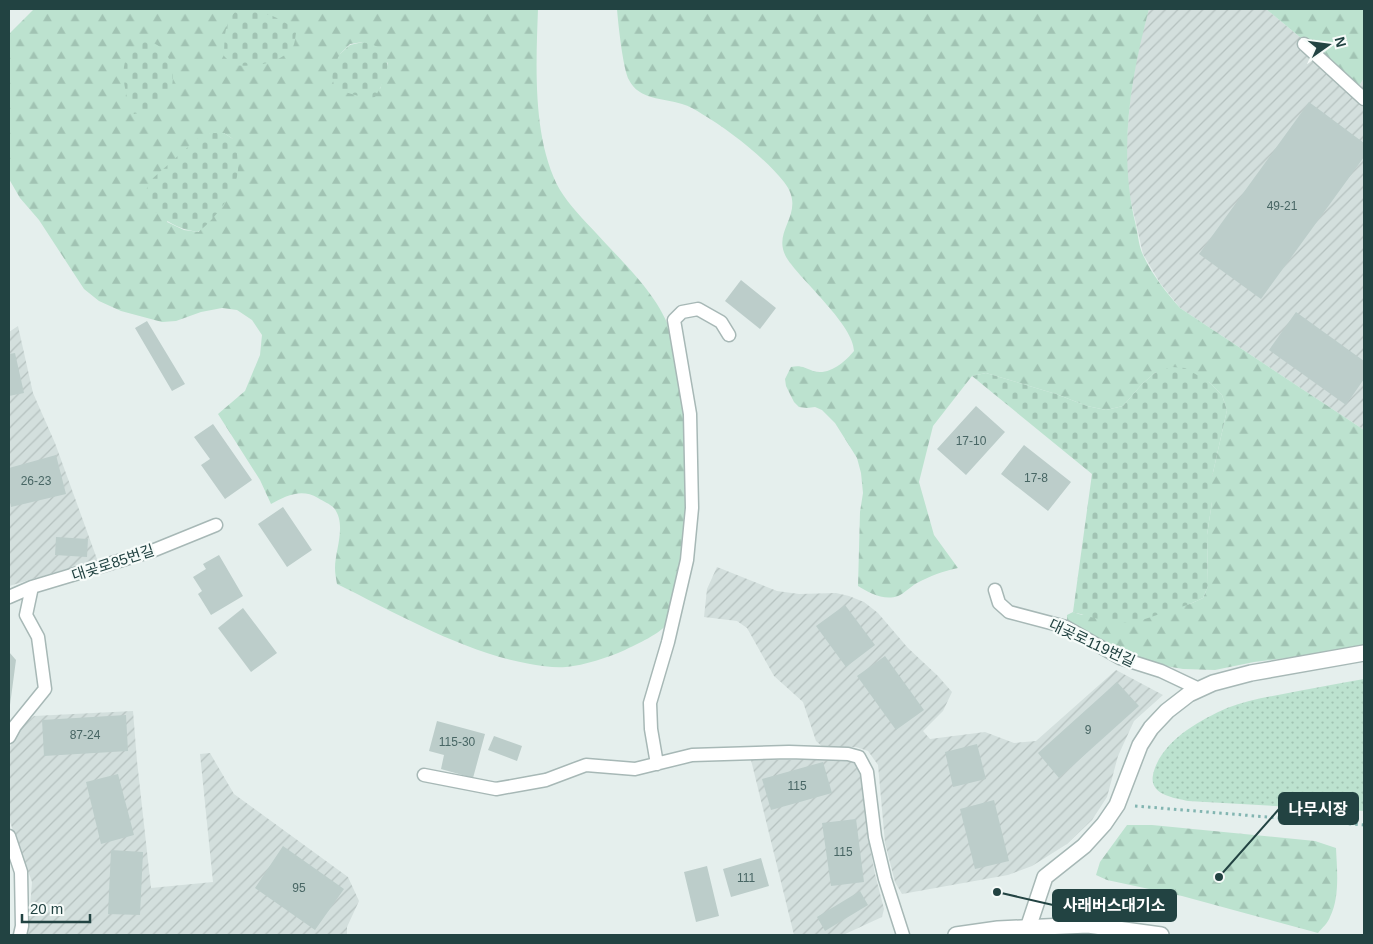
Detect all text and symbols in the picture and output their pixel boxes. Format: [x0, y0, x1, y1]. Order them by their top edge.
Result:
north arrow [1303, 20, 1353, 70]
text: N [1332, 35, 1350, 49]
house number: 49-21 [1267, 199, 1298, 213]
house number: 17-10 [956, 434, 987, 448]
house number: 17-8 [1024, 471, 1048, 485]
house number: 26-23 [21, 474, 52, 488]
street label: 대곶로85번길 [69, 541, 156, 584]
street label: 대곶로119번길 [1047, 615, 1138, 670]
house number: 9 [1085, 723, 1092, 737]
house number: 87-24 [70, 728, 101, 742]
house number: 115-30 [439, 735, 476, 749]
house number: 115 [787, 779, 807, 793]
callout: 나무시장 [1279, 793, 1358, 824]
text: 나무시장 [1289, 801, 1348, 818]
house number: 115 [833, 845, 853, 859]
house number: 111 [737, 871, 755, 885]
house number: 95 [292, 881, 306, 895]
callout: 사래버스대기소 [1053, 890, 1176, 921]
scale bar [22, 892, 90, 924]
text: 사래버스대기소 [1062, 897, 1166, 914]
text: 20 m [30, 900, 63, 917]

